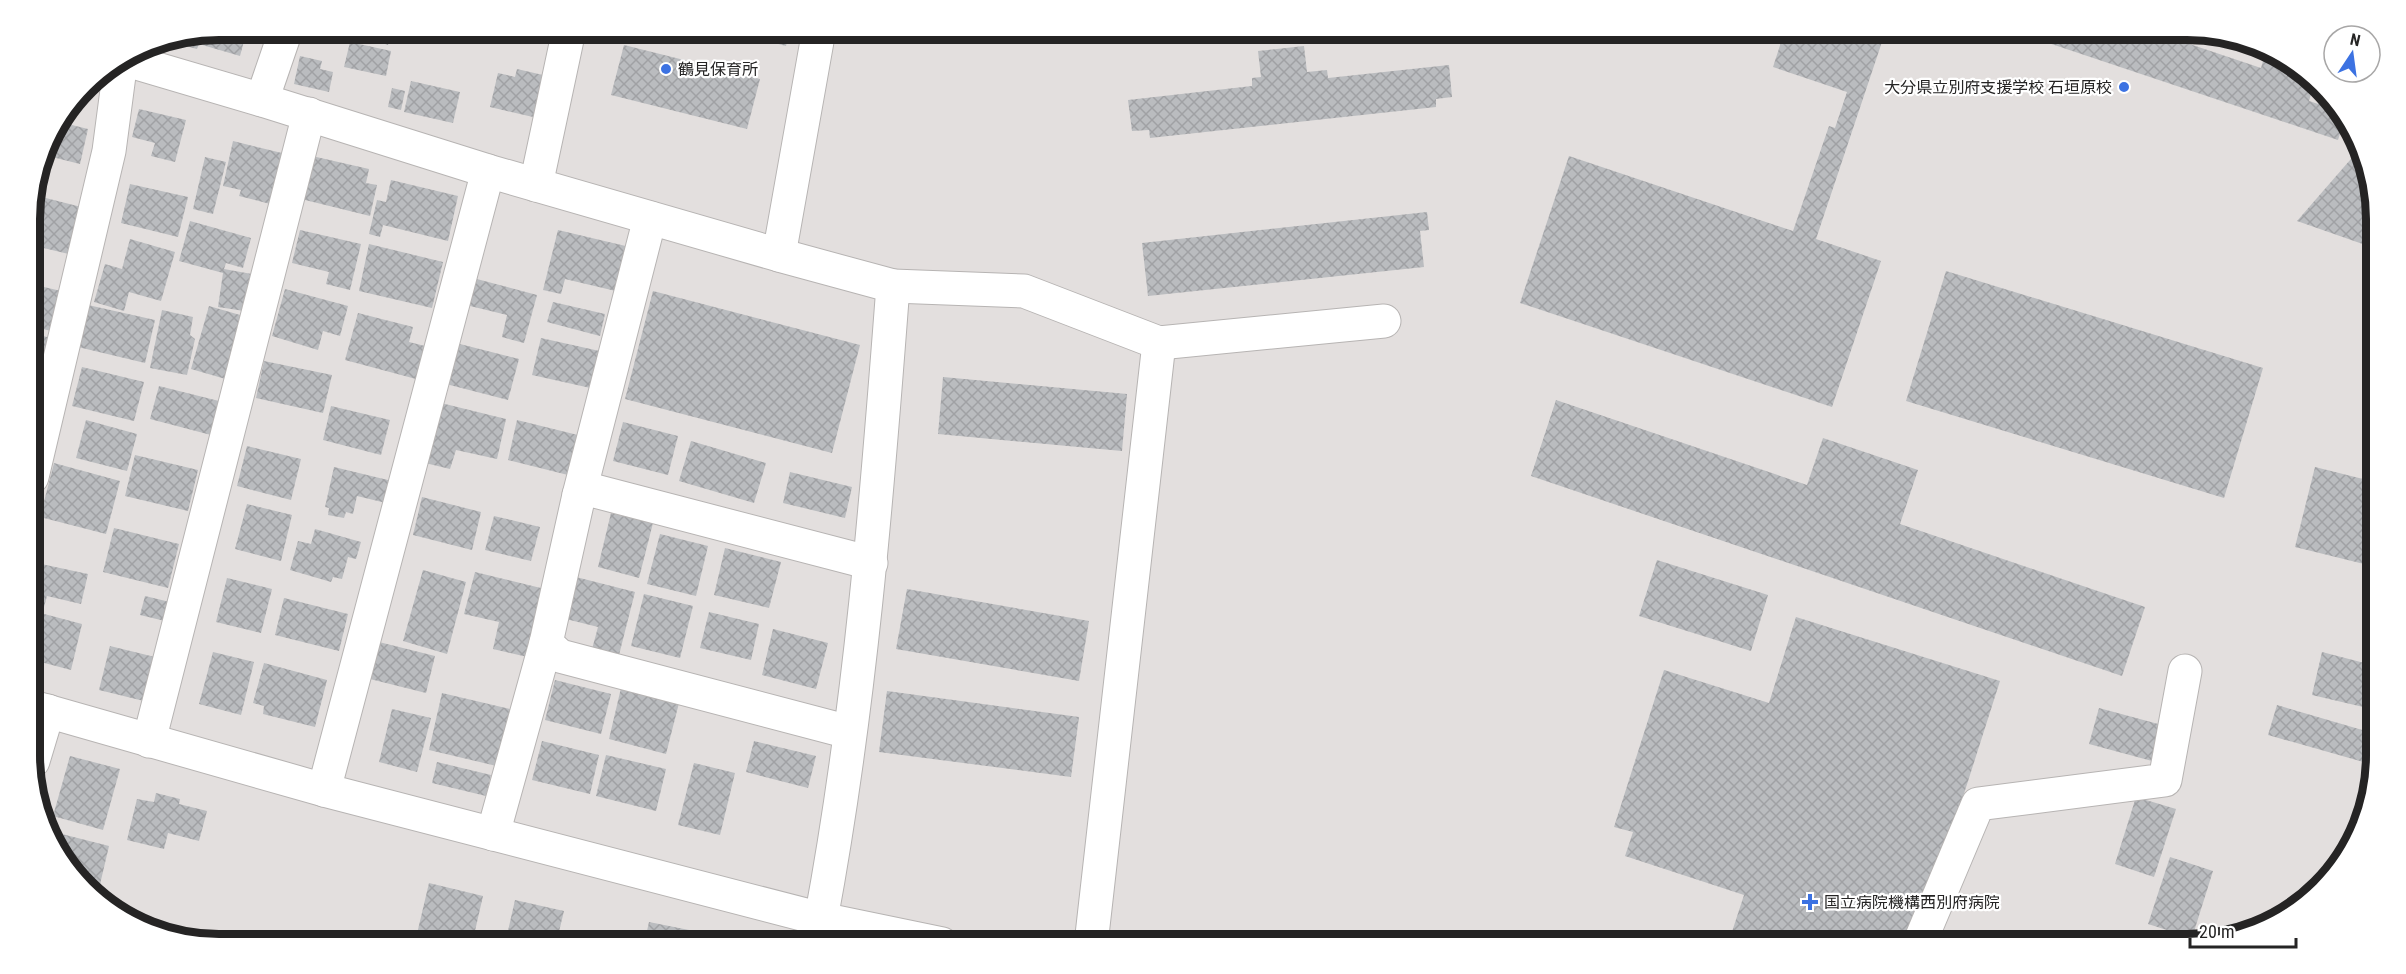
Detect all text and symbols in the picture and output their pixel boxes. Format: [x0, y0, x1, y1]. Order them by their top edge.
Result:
north arrow [2322, 24, 2382, 84]
text: N [2348, 30, 2362, 50]
place label: 鶴見保育所 [678, 60, 758, 79]
marker: 鶴見保育所 [659, 62, 673, 76]
place label: 大分県立別府支援学校 石垣原校 [1884, 78, 2112, 97]
marker: 大分県立別府支援学校 石垣原校 [2117, 80, 2131, 94]
marker: 国立病院機構西別府病院 [1801, 893, 1819, 911]
place label: 国立病院機構西別府病院 [1824, 893, 2000, 912]
scale bar [2190, 911, 2296, 949]
text: 20 m [2199, 921, 2234, 942]

